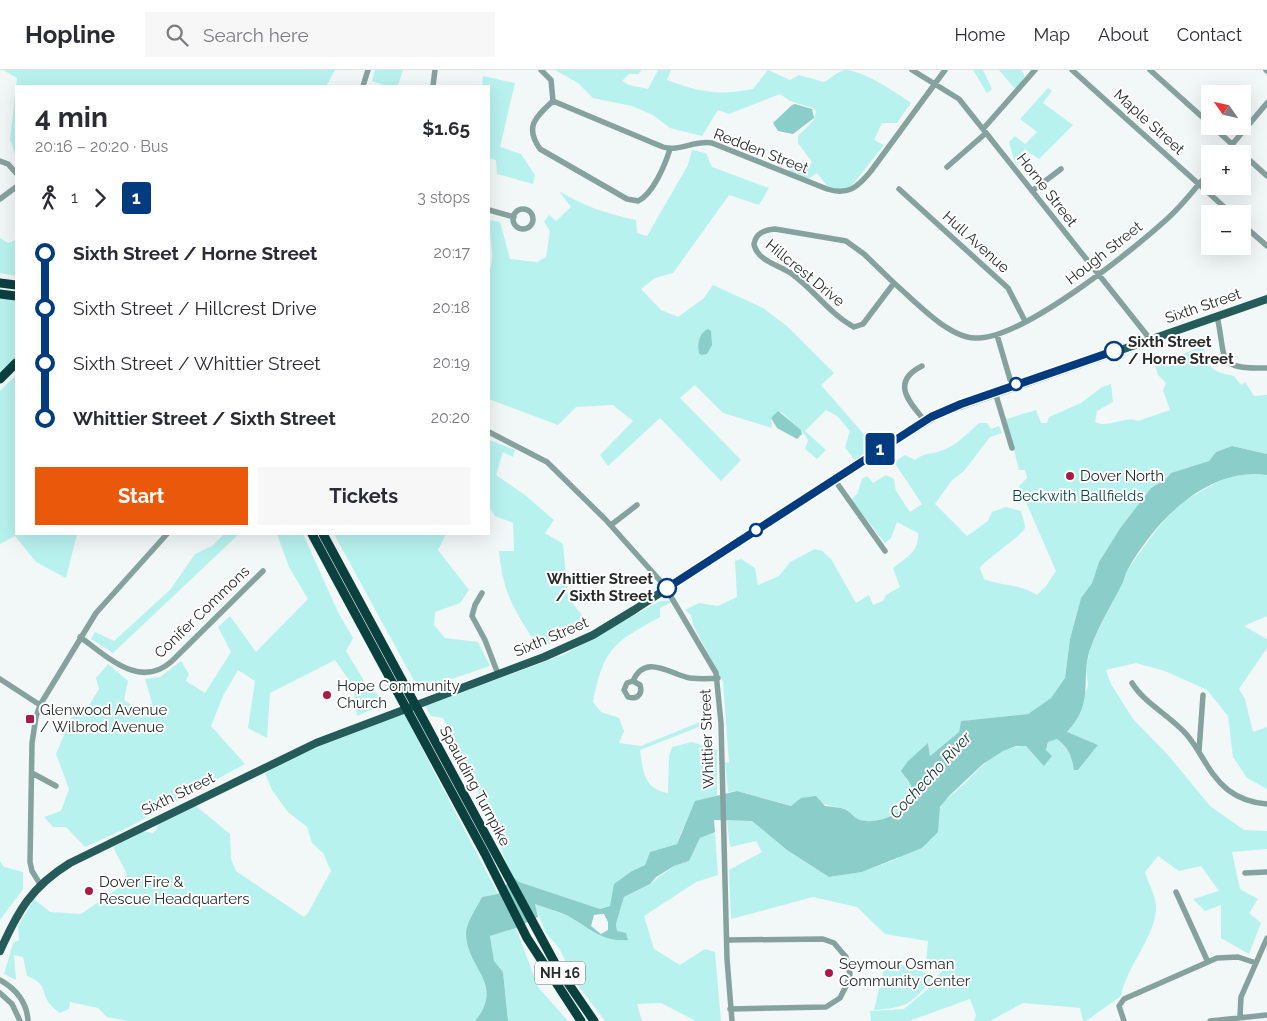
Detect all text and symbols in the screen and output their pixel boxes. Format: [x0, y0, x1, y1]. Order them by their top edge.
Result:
search box [145, 12, 495, 57]
text: Hopline [25, 20, 115, 49]
icon: search [163, 21, 191, 49]
text: Search here [203, 24, 309, 46]
text: Home [954, 24, 1005, 45]
text: Map [1033, 24, 1070, 45]
text: About [1098, 24, 1149, 45]
text: Contact [1177, 24, 1242, 45]
north arrow [1201, 85, 1251, 135]
map controls [1201, 85, 1251, 255]
street label: Maple Street [1110, 86, 1188, 158]
text: 4 min [35, 101, 108, 134]
text: $1.65 [422, 117, 470, 139]
street label: Redden Street [711, 125, 811, 177]
text: 20:16 – 20:20 · Bus [35, 137, 168, 156]
button: + [1201, 145, 1251, 195]
street label: Horne Street [1013, 150, 1081, 230]
icon: walk [35, 184, 63, 212]
icon: forward [86, 184, 114, 212]
text: 1 [132, 187, 141, 208]
text: 1 [71, 188, 78, 207]
text: 3 stops [417, 188, 470, 207]
button: − [1201, 205, 1251, 255]
street label: Hull Avenue [939, 207, 1013, 277]
street label: Hough Street [1062, 218, 1146, 288]
street label: Hillcrest Drive [762, 236, 848, 310]
text: Sixth Street / Horne Street [73, 242, 317, 264]
text: 20:17 [434, 243, 470, 262]
street label: Sixth Street [1163, 285, 1243, 327]
text: Sixth Street / Hillcrest Drive [73, 297, 317, 319]
text: 20:18 [433, 298, 470, 317]
place label: Sixth Street / Horne Street [1128, 333, 1234, 368]
marker: Sixth Street / Horne Street [1104, 341, 1124, 361]
text: Sixth Street / Whittier Street [73, 352, 321, 374]
text: 20:19 [433, 353, 470, 372]
unlabelled marker [1009, 377, 1023, 391]
text: Whittier Street / Sixth Street [73, 407, 336, 429]
text: 20:20 [431, 408, 470, 427]
line badge: 1 [864, 433, 896, 465]
text: 1 [876, 438, 884, 459]
button: Start [35, 467, 248, 525]
button: Tickets [258, 467, 470, 525]
place label: Dover North [1080, 467, 1164, 485]
marker: Dover North [1064, 470, 1076, 482]
park label: Beckwith Ballfields [1012, 487, 1144, 505]
unlabelled marker [749, 523, 763, 537]
street label: Conifer Commons [151, 562, 253, 662]
place label: Whittier Street / Sixth Street [547, 570, 653, 605]
marker: Whittier Street / Sixth Street [657, 578, 677, 598]
street label: Sixth Street [511, 613, 591, 661]
place label: Hope Community Church [337, 677, 460, 712]
marker: Hope Community Church [321, 689, 333, 701]
street label: Whittier Street [696, 689, 718, 789]
place label: Glenwood Avenue / Wilbrod Avenue [40, 701, 168, 736]
marker: Glenwood Avenue / Wilbrod Avenue [24, 713, 36, 725]
street label: Spaulding Turnpike [436, 723, 514, 849]
water label: Cochecho River [885, 728, 976, 822]
street label: Sixth Street [138, 769, 218, 819]
place label: Dover Fire & Rescue Headquarters [99, 873, 249, 908]
marker: Dover Fire & Rescue Headquarters [83, 885, 95, 897]
place label: Seymour Osman Community Center [839, 955, 971, 990]
road number: NH 16 [535, 961, 585, 984]
marker: Seymour Osman Community Center [823, 967, 835, 979]

